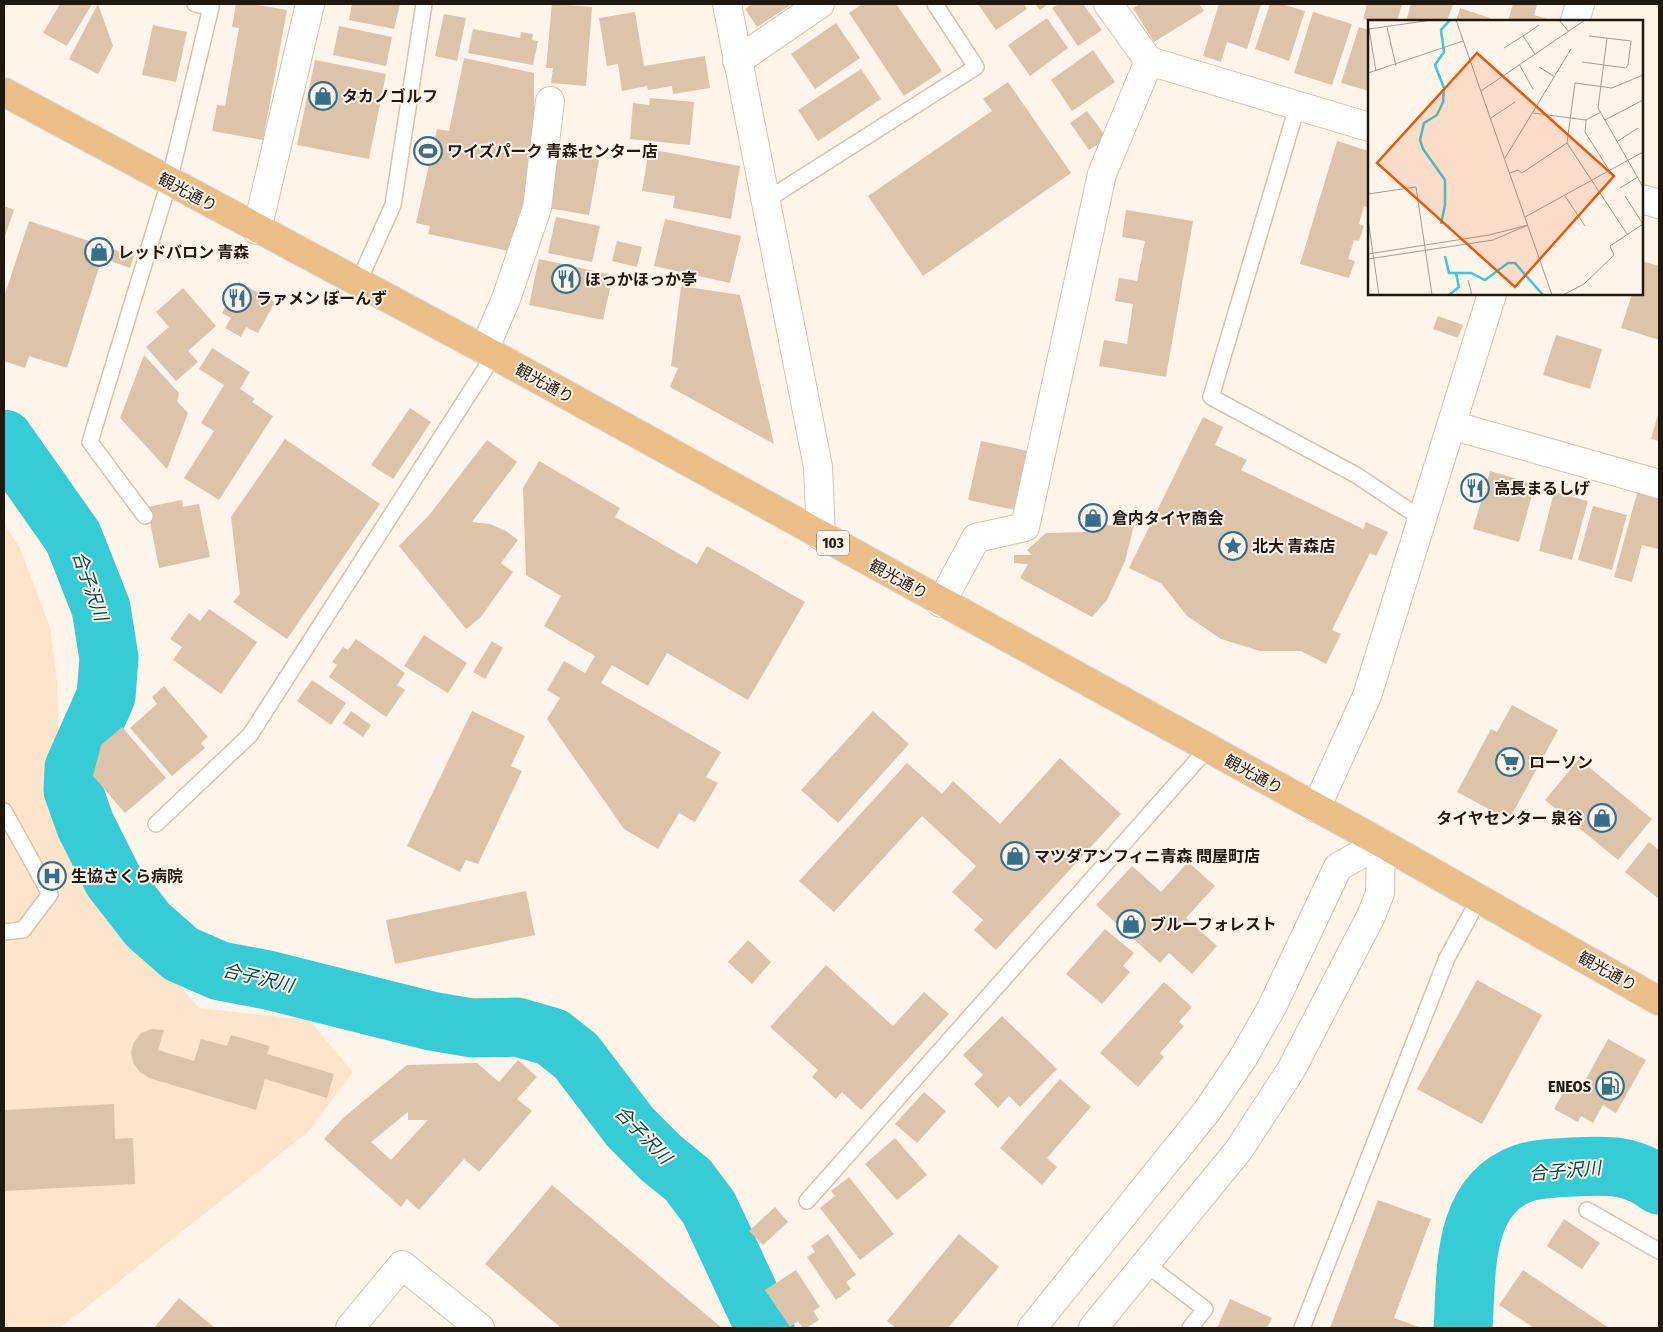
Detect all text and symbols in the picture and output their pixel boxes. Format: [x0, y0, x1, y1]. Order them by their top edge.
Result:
inset map [1368, 20, 1643, 295]
shop icon: タカノゴルフ [308, 81, 338, 111]
place label: タカノゴルフ [342, 87, 438, 106]
sports icon: ワイズパーク 青森センター店 [413, 136, 443, 166]
place label: ワイズパーク 青森センター店 [447, 142, 658, 161]
street label: 観光通り [155, 169, 220, 216]
shop icon: レッドバロン 青森 [84, 237, 114, 267]
place label: レッドバロン 青森 [118, 243, 249, 262]
restaurant icon: ほっかほっか亭 [551, 264, 581, 294]
place label: ほっかほっか亭 [585, 270, 697, 289]
restaurant icon: ラァメン ぼーんず [222, 283, 252, 313]
place label: ラァメン ぼーんず [256, 289, 387, 308]
street label: 観光通り [512, 360, 577, 407]
restaurant icon: 高長まるしげ [1460, 473, 1490, 503]
place label: 高長まるしげ [1494, 479, 1590, 498]
shop icon: 倉内タイヤ商会 [1078, 503, 1108, 533]
place label: 倉内タイヤ商会 [1112, 509, 1224, 528]
road number: 103 [817, 530, 849, 556]
place icon: 北大 青森店 [1218, 531, 1248, 561]
place label: 北大 青森店 [1252, 537, 1335, 556]
water label: 合子沢川 [68, 548, 113, 626]
street label: 観光通り [866, 556, 931, 603]
supermarket icon: ローソン [1495, 747, 1525, 777]
street label: 観光通り [1221, 751, 1286, 798]
place label: ローソン [1529, 753, 1593, 772]
shop icon: タイヤセンター 泉谷 [1587, 803, 1617, 833]
place label: タイヤセンター 泉谷 [1436, 809, 1583, 828]
shop icon: マツダアンフィニ青森 問屋町店 [1000, 841, 1030, 871]
place label: マツダアンフィニ青森 問屋町店 [1034, 847, 1260, 866]
hospital icon: 生協さくら病院 [37, 861, 67, 891]
place label: 生協さくら病院 [71, 867, 183, 886]
shop icon: ブルーフォレスト [1116, 909, 1146, 939]
place label: ブルーフォレスト [1150, 915, 1277, 934]
street label: 観光通り [1575, 948, 1640, 995]
water label: 合子沢川 [220, 959, 298, 997]
fuel station icon: ENEOS [1595, 1071, 1625, 1101]
place label: ENEOS [1548, 1077, 1591, 1096]
water label: 合子沢川 [610, 1101, 677, 1170]
water label: 合子沢川 [1528, 1157, 1604, 1185]

